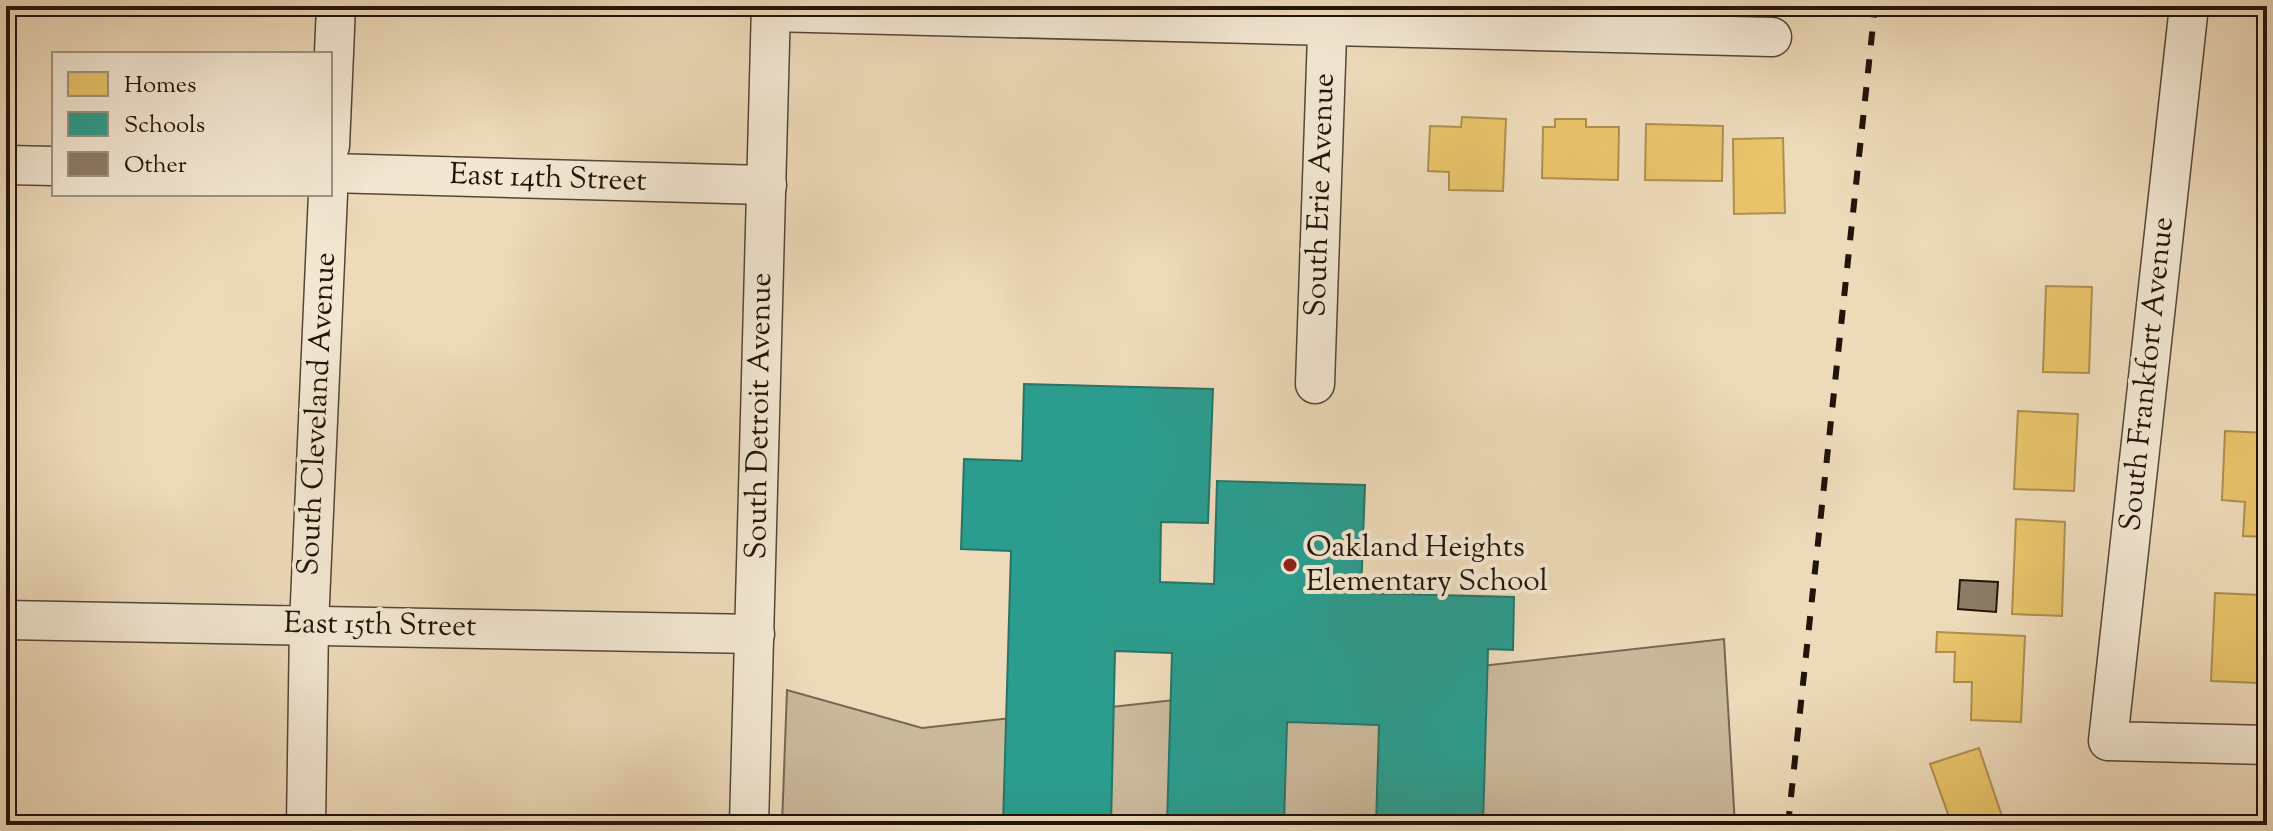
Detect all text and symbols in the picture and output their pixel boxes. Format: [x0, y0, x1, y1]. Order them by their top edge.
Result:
legend [52, 52, 332, 196]
text: Homes [124, 69, 196, 103]
street label: South Erie Avenue [1295, 72, 1347, 318]
text: Schools [124, 109, 205, 143]
text: Other [124, 149, 187, 183]
street label: East 14th Street [449, 154, 647, 204]
street label: South Frankfort Avenue [2110, 215, 2186, 533]
street label: South Cleveland Avenue [288, 251, 348, 577]
street label: South Detroit Avenue [736, 272, 784, 560]
place label: Oakland Heights Elementary School [1306, 527, 1548, 604]
marker: Oakland Heights Elementary School [1281, 556, 1299, 574]
street label: East 15th Street [283, 603, 477, 649]

